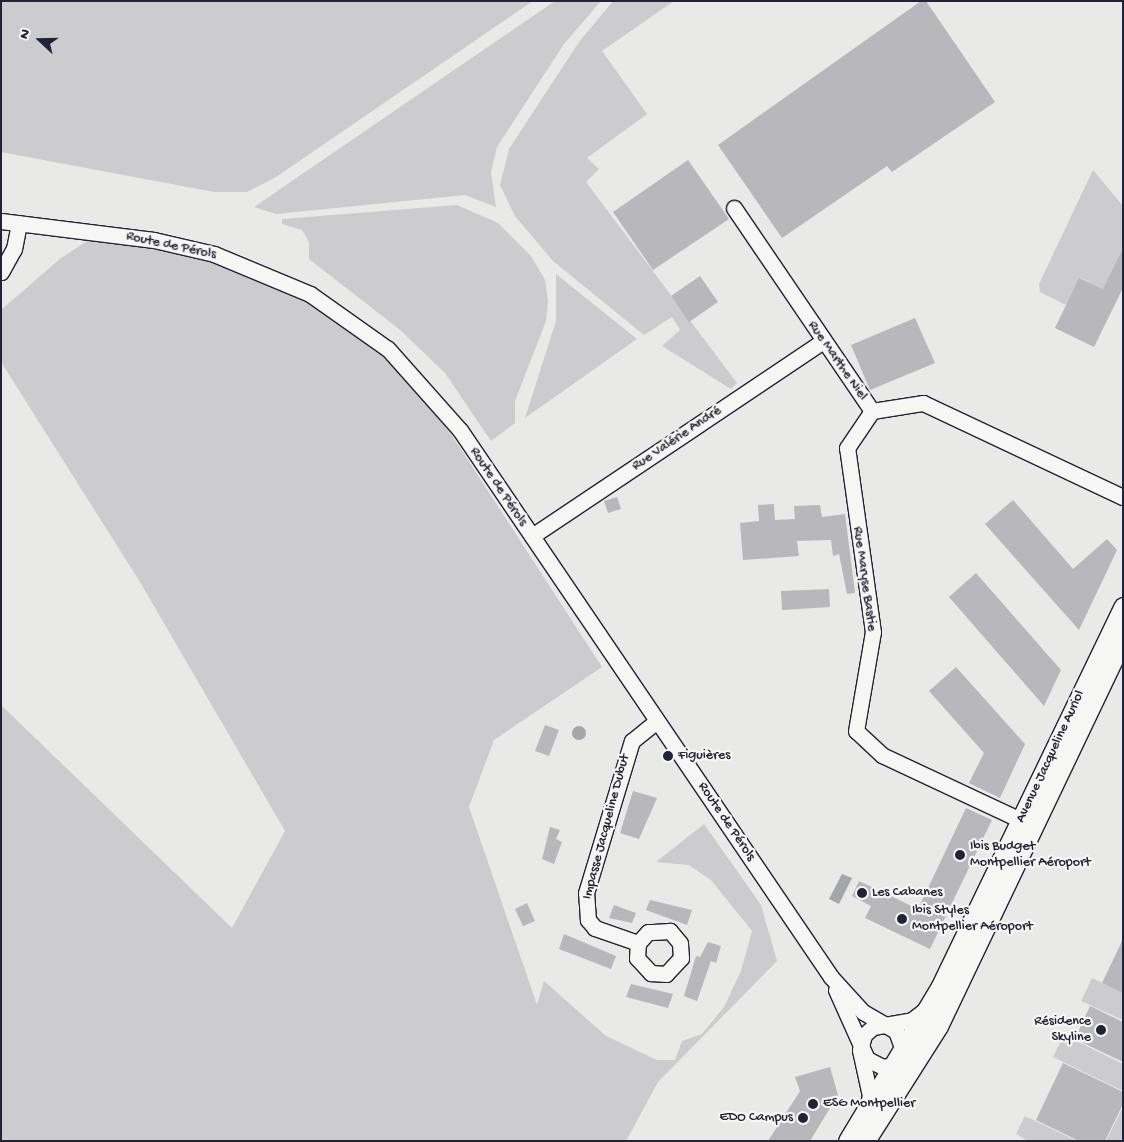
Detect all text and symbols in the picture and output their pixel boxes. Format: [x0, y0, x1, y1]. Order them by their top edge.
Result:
north arrow [15, 15, 65, 65]
text: N [16, 27, 35, 42]
street label: Route de Pérols [124, 228, 218, 264]
street label: Rue Marthe Niel [803, 318, 871, 404]
street label: Rue Valérie André [629, 403, 725, 475]
street label: Route de Pérols [465, 444, 531, 530]
street label: Rue Maryse Bastie [848, 526, 880, 632]
street label: Avenue Jacqueline Auriol [1013, 688, 1089, 826]
place label: Figuières [678, 748, 730, 764]
marker: Figuières [662, 750, 674, 762]
street label: Impasse Jacqueline Dubut [580, 753, 634, 901]
street label: Route de Pérols [693, 779, 759, 865]
place label: Ibis Budget Montpellier Aéroport [970, 839, 1091, 872]
marker: Ibis Budget Montpellier Aéroport [954, 849, 966, 861]
place label: Les Cabanes [872, 885, 942, 901]
marker: Les Cabanes [856, 887, 868, 899]
place label: Ibis Styles Montpellier Aéroport [912, 903, 1033, 936]
marker: Ibis Styles Montpellier Aéroport [896, 913, 908, 925]
place label: Résidence Skyline [1034, 1014, 1091, 1046]
marker: Résidence Skyline [1095, 1024, 1107, 1036]
place label: ESG Montpellier [823, 1096, 915, 1112]
marker: ESG Montpellier [807, 1098, 819, 1110]
place label: EDO Campus [719, 1110, 793, 1126]
marker: EDO Campus [797, 1112, 809, 1124]

